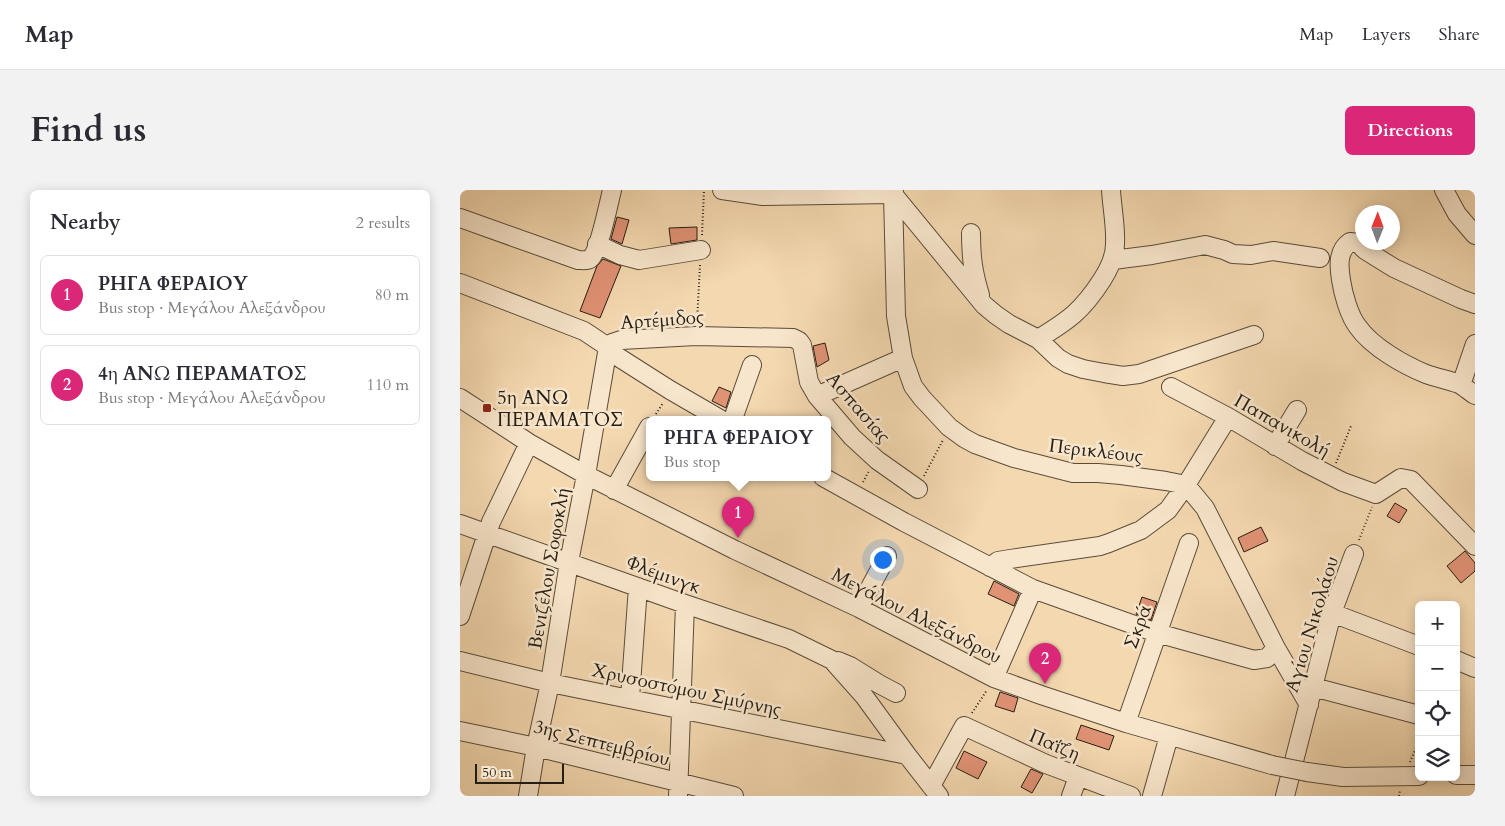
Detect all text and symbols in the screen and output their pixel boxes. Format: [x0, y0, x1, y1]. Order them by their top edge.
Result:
text: Map [25, 18, 74, 51]
text: Map [1299, 22, 1334, 47]
text: Layers [1362, 22, 1411, 47]
text: Share [1439, 22, 1480, 47]
text: Find us [30, 106, 146, 154]
button: Directions [1345, 106, 1475, 155]
north arrow [1355, 205, 1400, 250]
text: Nearby [50, 208, 121, 237]
text: 2 results [356, 212, 410, 234]
text: ΡΗΓΑ ΦΕΡΑΙΟΥ [98, 271, 248, 297]
text: 1 [63, 284, 71, 306]
text: 80 m [375, 284, 409, 306]
text: Bus stop · Μεγάλου Αλεξάνδρου [98, 297, 326, 319]
street label: Αρτέμιδος [619, 304, 705, 336]
text: 4η ΑΝΩ ΠΕΡΑΜΑΤΟΣ [98, 361, 307, 387]
street label: Ασπασίας [820, 367, 896, 449]
text: 2 [63, 374, 71, 396]
text: 110 m [367, 374, 409, 396]
place label: 5η ΑΝΩ ΠΕΡΑΜΑΤΟΣ [497, 385, 623, 433]
text: Bus stop · Μεγάλου Αλεξάνδρου [98, 387, 326, 409]
street label: Παπανικολή [1229, 388, 1336, 464]
marker: 5η ΑΝΩ ΠΕΡΑΜΑΤΟΣ [481, 402, 493, 414]
popup [646, 416, 831, 481]
text: ΡΗΓΑ ΦΕΡΑΙΟΥ [664, 425, 813, 451]
street label: Περικλέους [1047, 432, 1144, 470]
text: Bus stop [664, 451, 720, 473]
street label: Βενιζέλου Σοφοκλή [522, 485, 576, 651]
pin: 1 [722, 497, 754, 538]
your location [870, 547, 896, 573]
street label: Φλέμινγκ [623, 549, 705, 600]
street label: Αγίου Νικολάου [1279, 553, 1345, 696]
street label: Μεγάλου Αλεξάνδρου [827, 562, 1006, 670]
street label: Σκρά [1118, 600, 1158, 652]
map controls [1415, 601, 1460, 781]
button: + [1415, 601, 1460, 646]
pin: 2 [1029, 643, 1061, 684]
button: − [1415, 646, 1460, 691]
street label: Χρυσοστόμου Σμύρνης [590, 657, 784, 723]
button: locate [1415, 691, 1460, 736]
street label: 3ης Σεπτεμβρίου [531, 713, 673, 772]
street label: Παΐζη [1025, 723, 1084, 767]
button: layers [1415, 736, 1460, 781]
scale bar [475, 761, 564, 784]
text: 50 m [482, 763, 512, 782]

